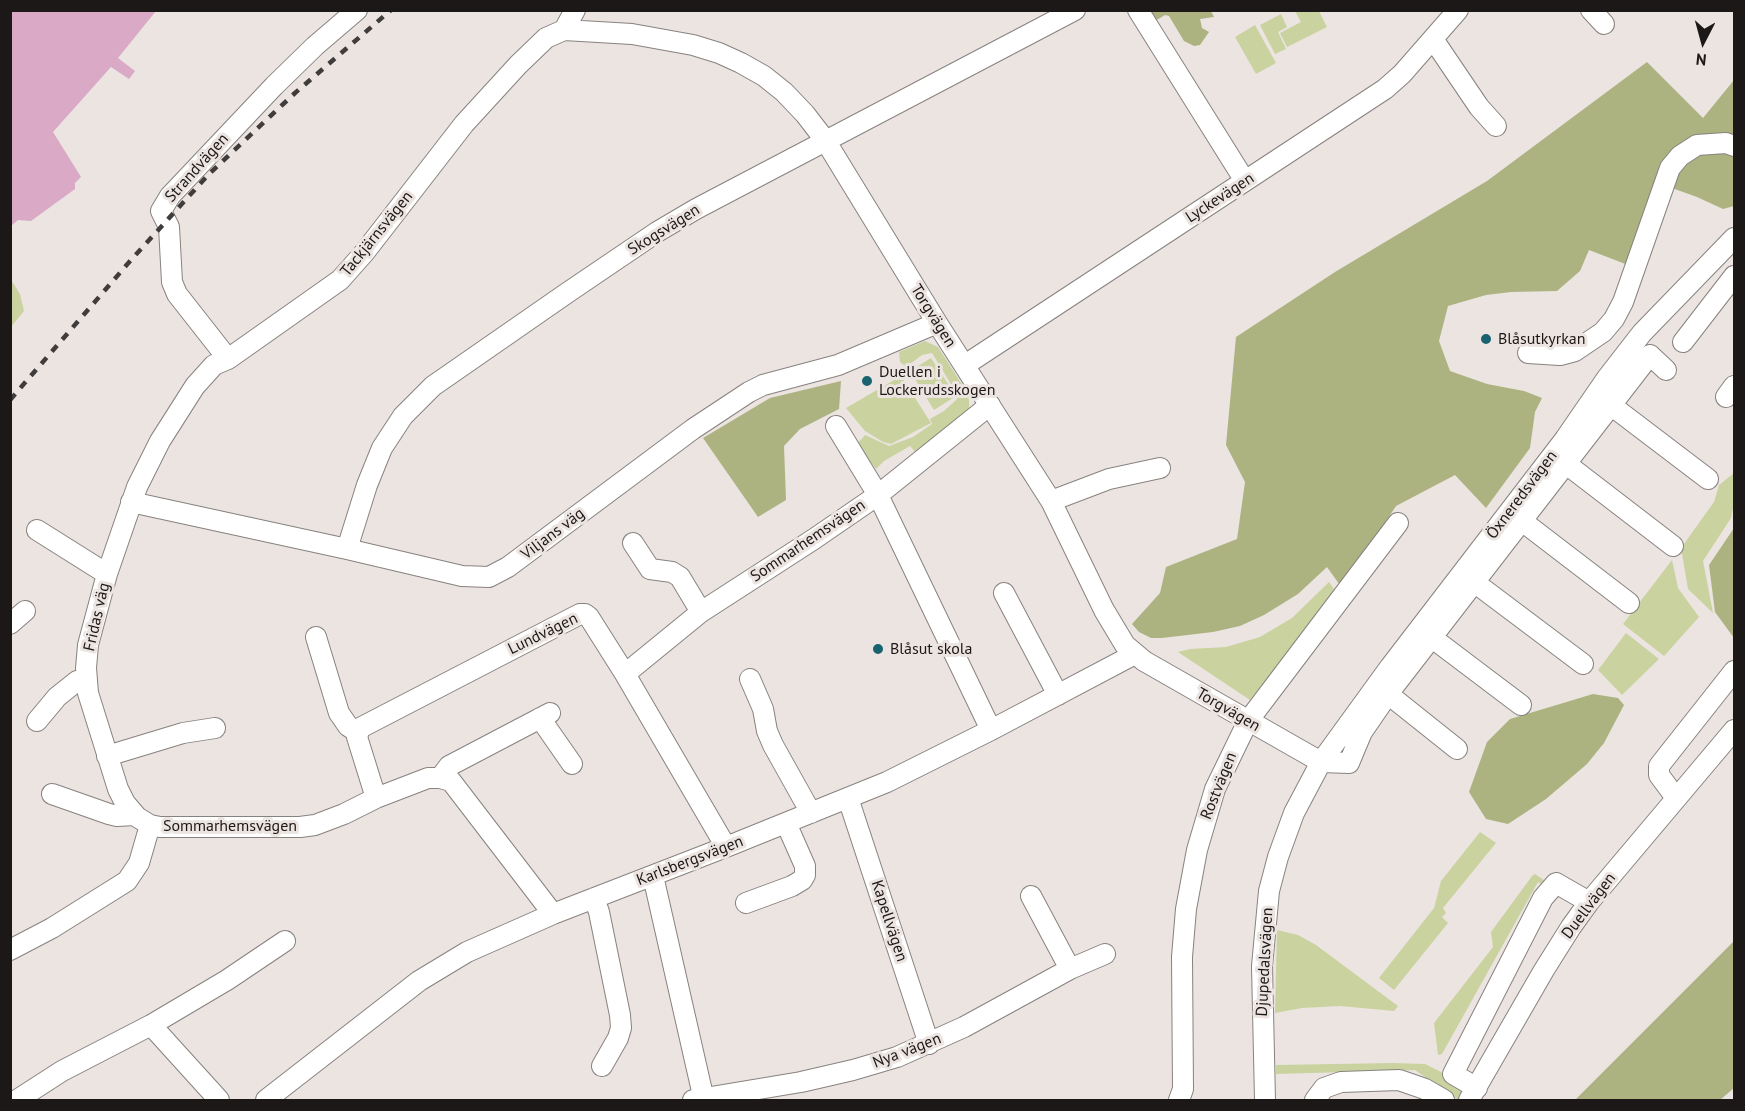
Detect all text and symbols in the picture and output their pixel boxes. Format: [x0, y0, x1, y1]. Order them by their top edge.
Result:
north arrow [1673, 12, 1733, 72]
text: N [1695, 49, 1707, 70]
street label: Strandvägen [161, 130, 233, 206]
street label: Lyckevägen [1182, 169, 1258, 227]
street label: Tackjärnsvägen [337, 187, 417, 281]
street label: Skogsvägen [625, 200, 703, 260]
street label: Torgvägen [906, 281, 960, 351]
place label: Blåsutkyrkan [1498, 329, 1586, 349]
marker: Blåsutkyrkan [1479, 332, 1493, 346]
place label: Duellen i Lockerudsskogen [879, 362, 995, 400]
marker: Duellen i Lockerudsskogen [860, 374, 874, 388]
street label: Öxneredsvägen [1483, 447, 1561, 543]
street label: Sommarhemsvägen [747, 496, 869, 586]
street label: Viljans väg [518, 504, 588, 564]
street label: Fridas väg [80, 581, 114, 653]
street label: Lundvägen [505, 609, 581, 659]
place label: Blåsut skola [890, 639, 972, 659]
marker: Blåsut skola [871, 642, 885, 656]
street label: Torgvägen [1193, 684, 1263, 736]
street label: Rostvägen [1197, 750, 1241, 822]
street label: Sommarhemsvägen [163, 816, 297, 836]
street label: Karlsbergsvägen [634, 832, 746, 890]
street label: Duellvägen [1558, 869, 1620, 943]
street label: Kapellvägen [867, 878, 911, 964]
street label: Djupedalsvägen [1253, 907, 1277, 1017]
street label: Nya vägen [870, 1029, 944, 1073]

